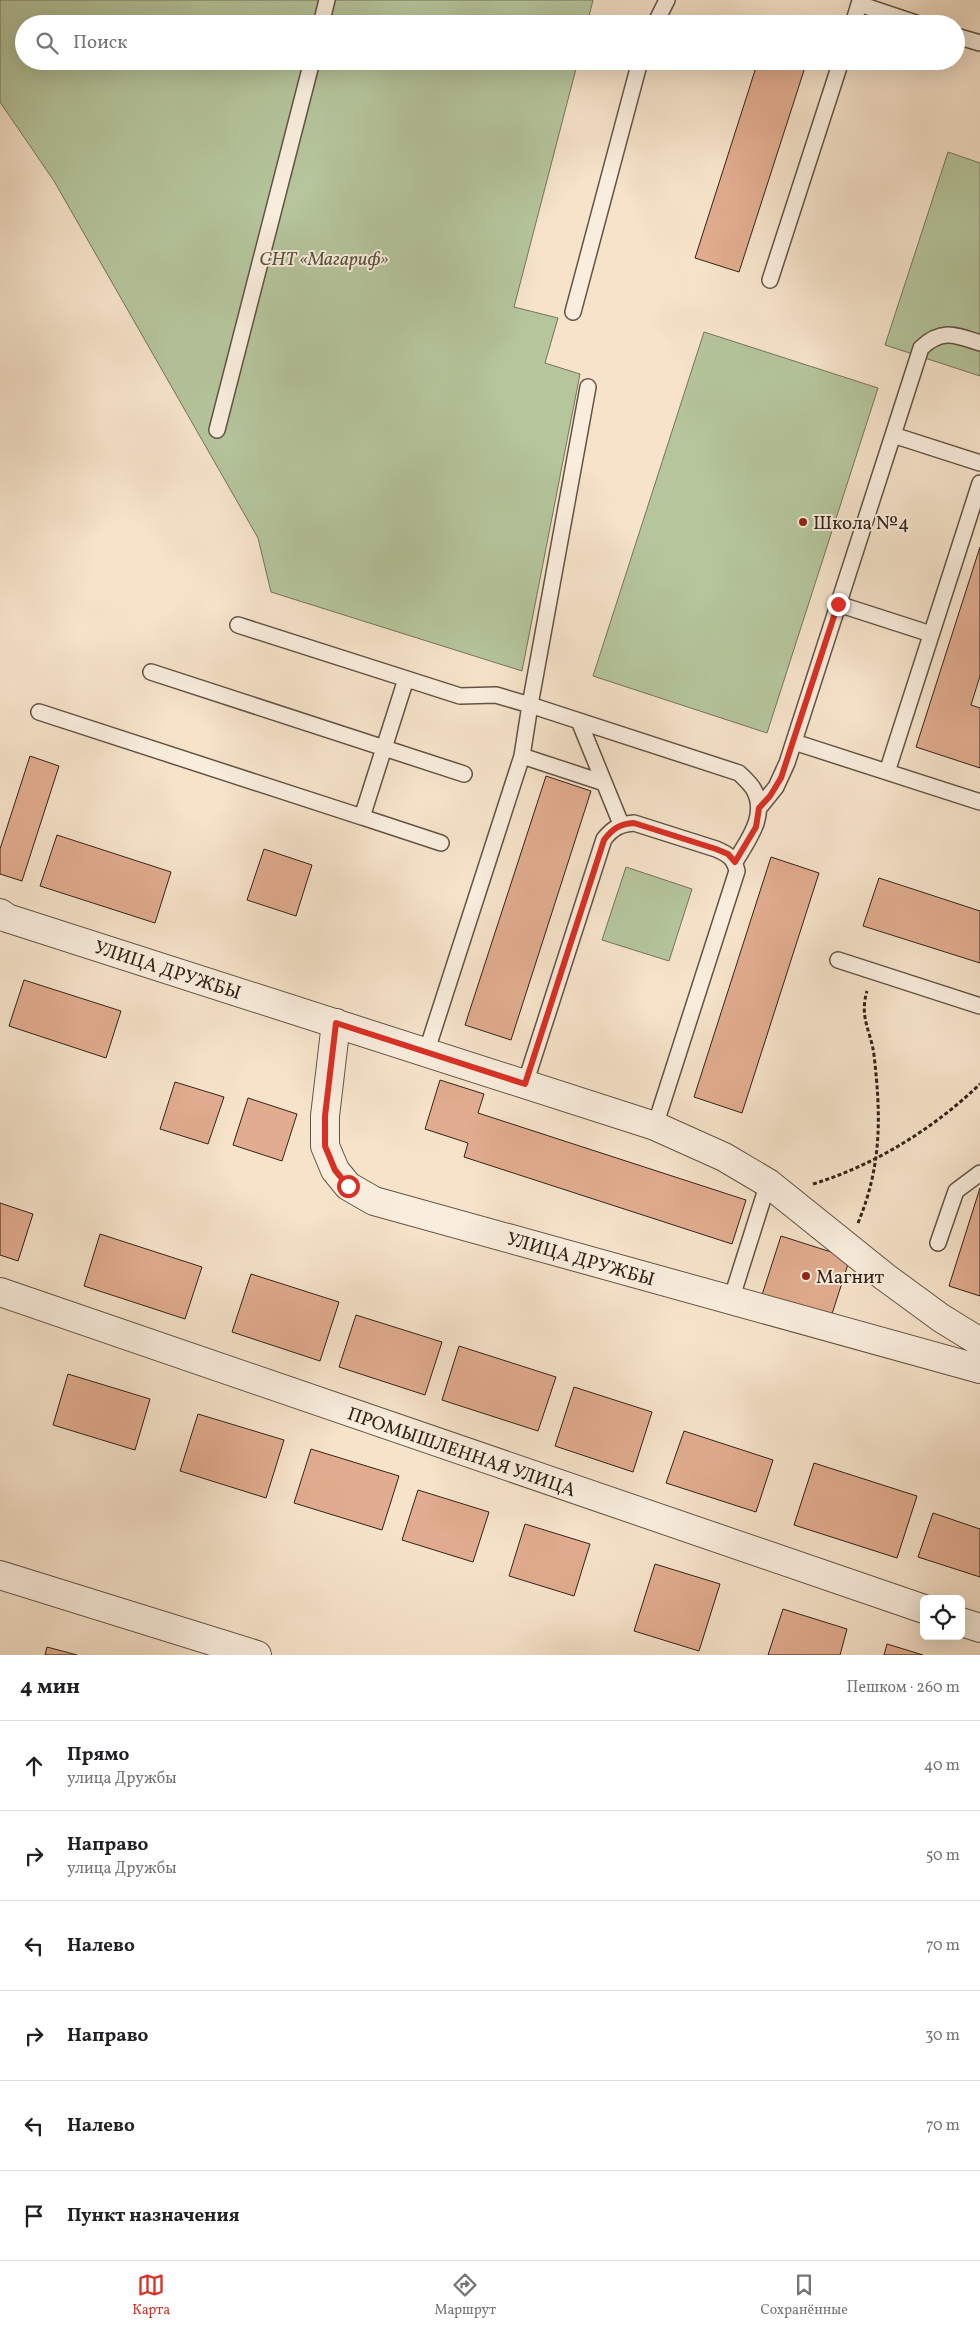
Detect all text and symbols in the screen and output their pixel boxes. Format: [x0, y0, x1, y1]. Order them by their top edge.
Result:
search box [15, 15, 965, 70]
icon: search [33, 29, 61, 57]
text: Поиск [73, 30, 127, 56]
park label: СНТ «Магариф» [259, 247, 389, 273]
place label: Школа №4 [813, 511, 909, 537]
marker: Школа №4 [797, 516, 809, 528]
route end [827, 593, 850, 616]
street label: УЛИЦА ДРУЖБЫ [91, 935, 244, 1007]
route start [337, 1175, 360, 1198]
street label: УЛИЦА ДРУЖБЫ [503, 1226, 658, 1294]
place label: Магнит [816, 1265, 884, 1291]
marker: Магнит [800, 1270, 812, 1282]
street label: ПРОМЫШЛЕННАЯ УЛИЦА [344, 1402, 579, 1504]
map controls [920, 1595, 965, 1640]
button: locate [920, 1595, 965, 1640]
text: 4 мин [20, 1673, 80, 1702]
text: Пешком · 260 m [847, 1677, 960, 1699]
text: Прямо [67, 1742, 129, 1768]
icon: ahead [20, 1752, 48, 1780]
text: 40 m [924, 1755, 960, 1777]
text: улица Дружбы [67, 1768, 177, 1790]
text: Направо [67, 1832, 149, 1858]
icon: right [20, 1842, 48, 1870]
text: 50 m [926, 1845, 960, 1867]
text: улица Дружбы [67, 1858, 177, 1880]
icon: left [20, 1932, 48, 1960]
text: Налево [67, 1933, 135, 1959]
text: 70 m [926, 1935, 960, 1957]
icon: right [20, 2022, 48, 2050]
text: Направо [67, 2023, 149, 2049]
text: 30 m [925, 2025, 960, 2047]
icon: left [20, 2112, 48, 2140]
text: Налево [67, 2113, 135, 2139]
text: 70 m [926, 2115, 960, 2137]
icon: arrive [20, 2202, 48, 2230]
text: Пункт назначения [67, 2203, 240, 2229]
tab: Карта [132, 2271, 170, 2320]
tab: Маршрут [434, 2271, 496, 2320]
tab: Сохранённые [760, 2271, 848, 2320]

